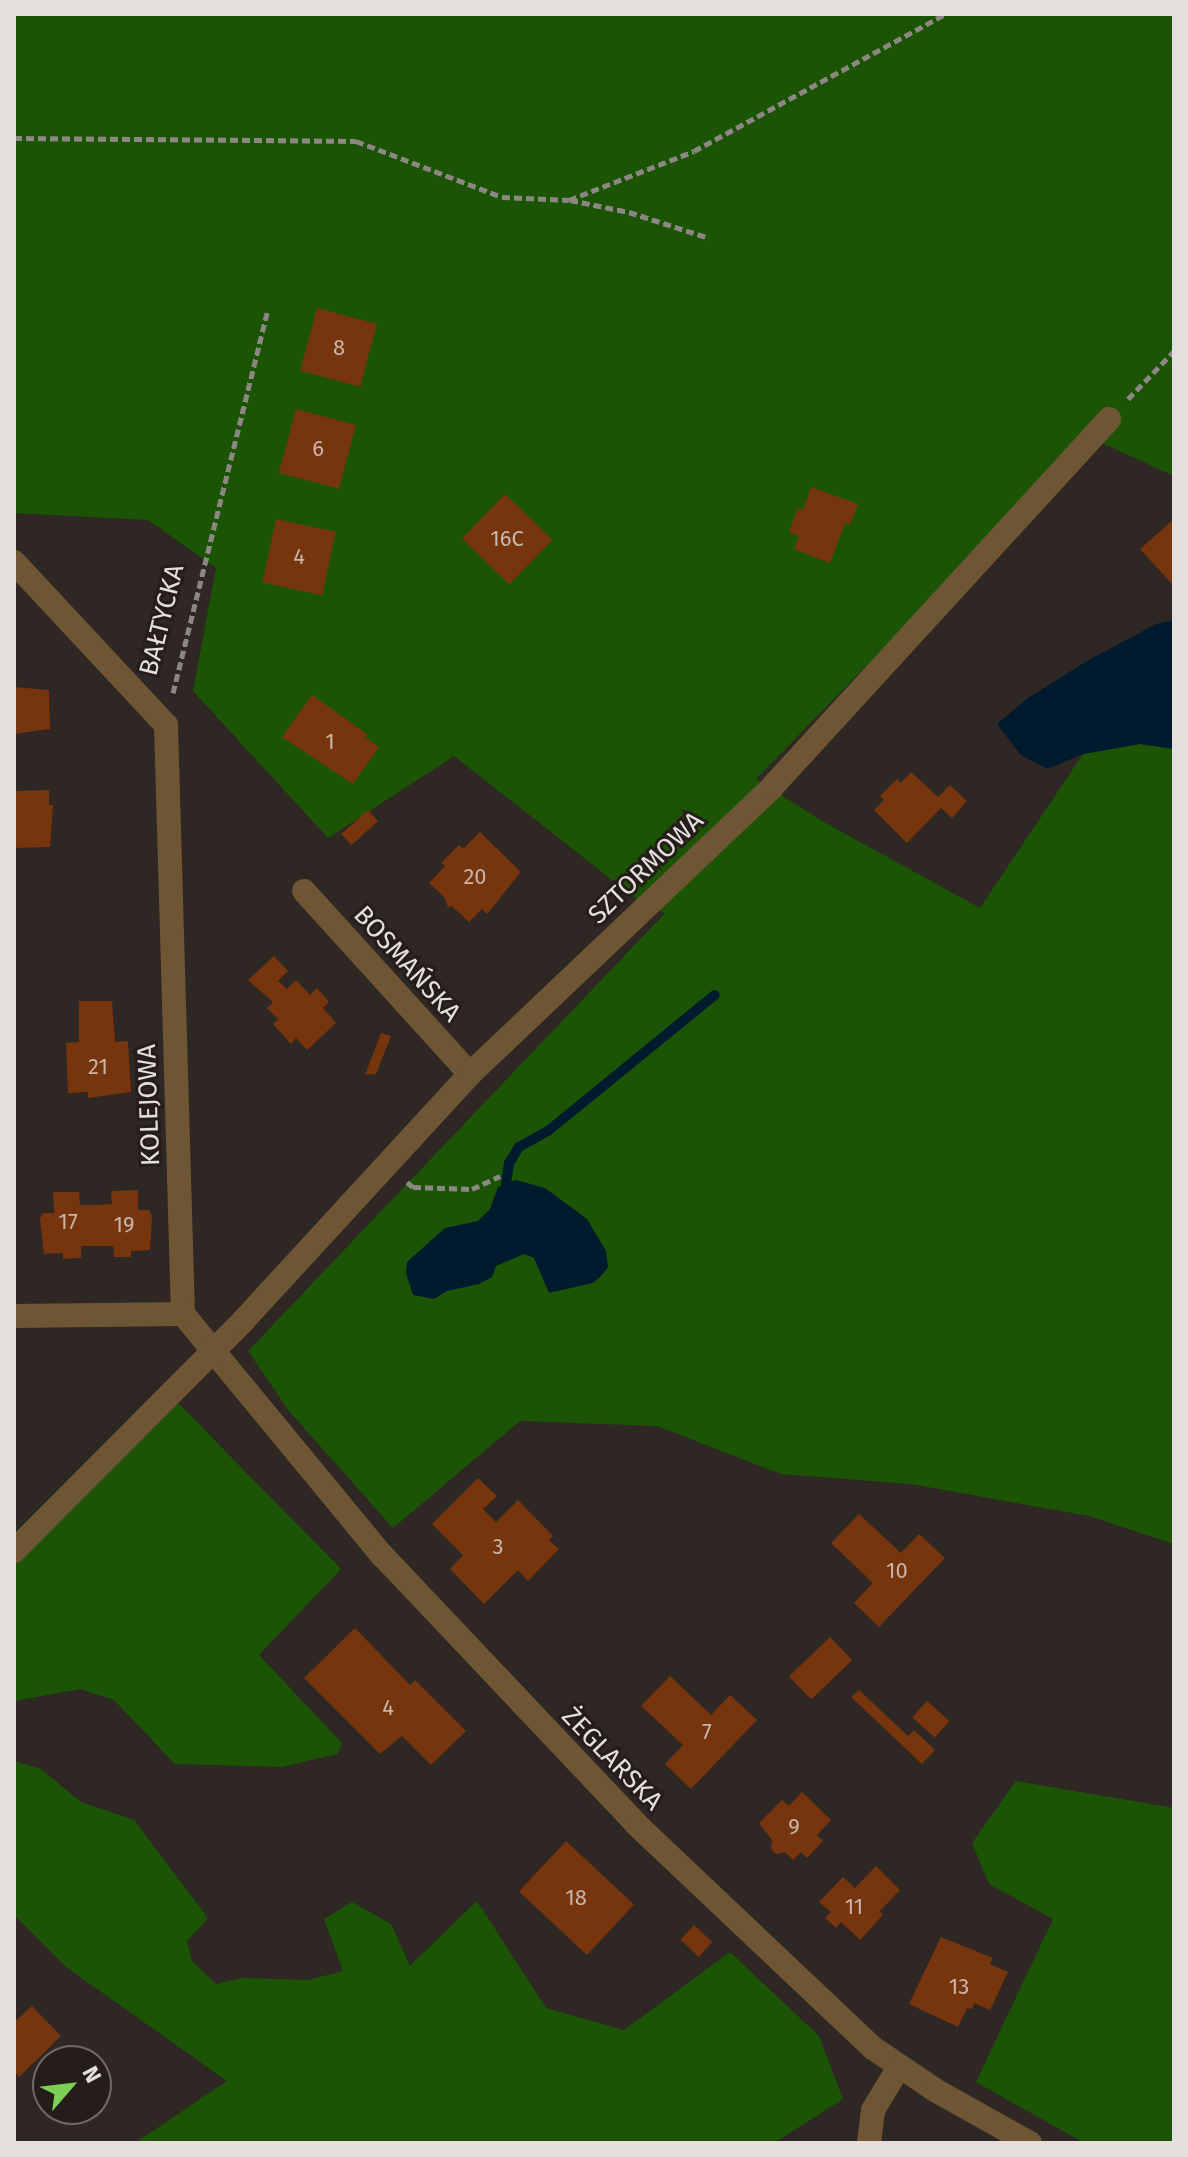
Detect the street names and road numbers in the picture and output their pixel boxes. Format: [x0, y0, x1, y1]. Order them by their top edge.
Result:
street label: BAŁTYCKA [133, 561, 191, 679]
street label: SZTORMOWA [582, 805, 710, 931]
street label: BOSMAŃSKA [347, 900, 467, 1028]
street label: KOLEJOWA [131, 1044, 167, 1166]
street label: ŻEGLARSKA [555, 1701, 669, 1817]

